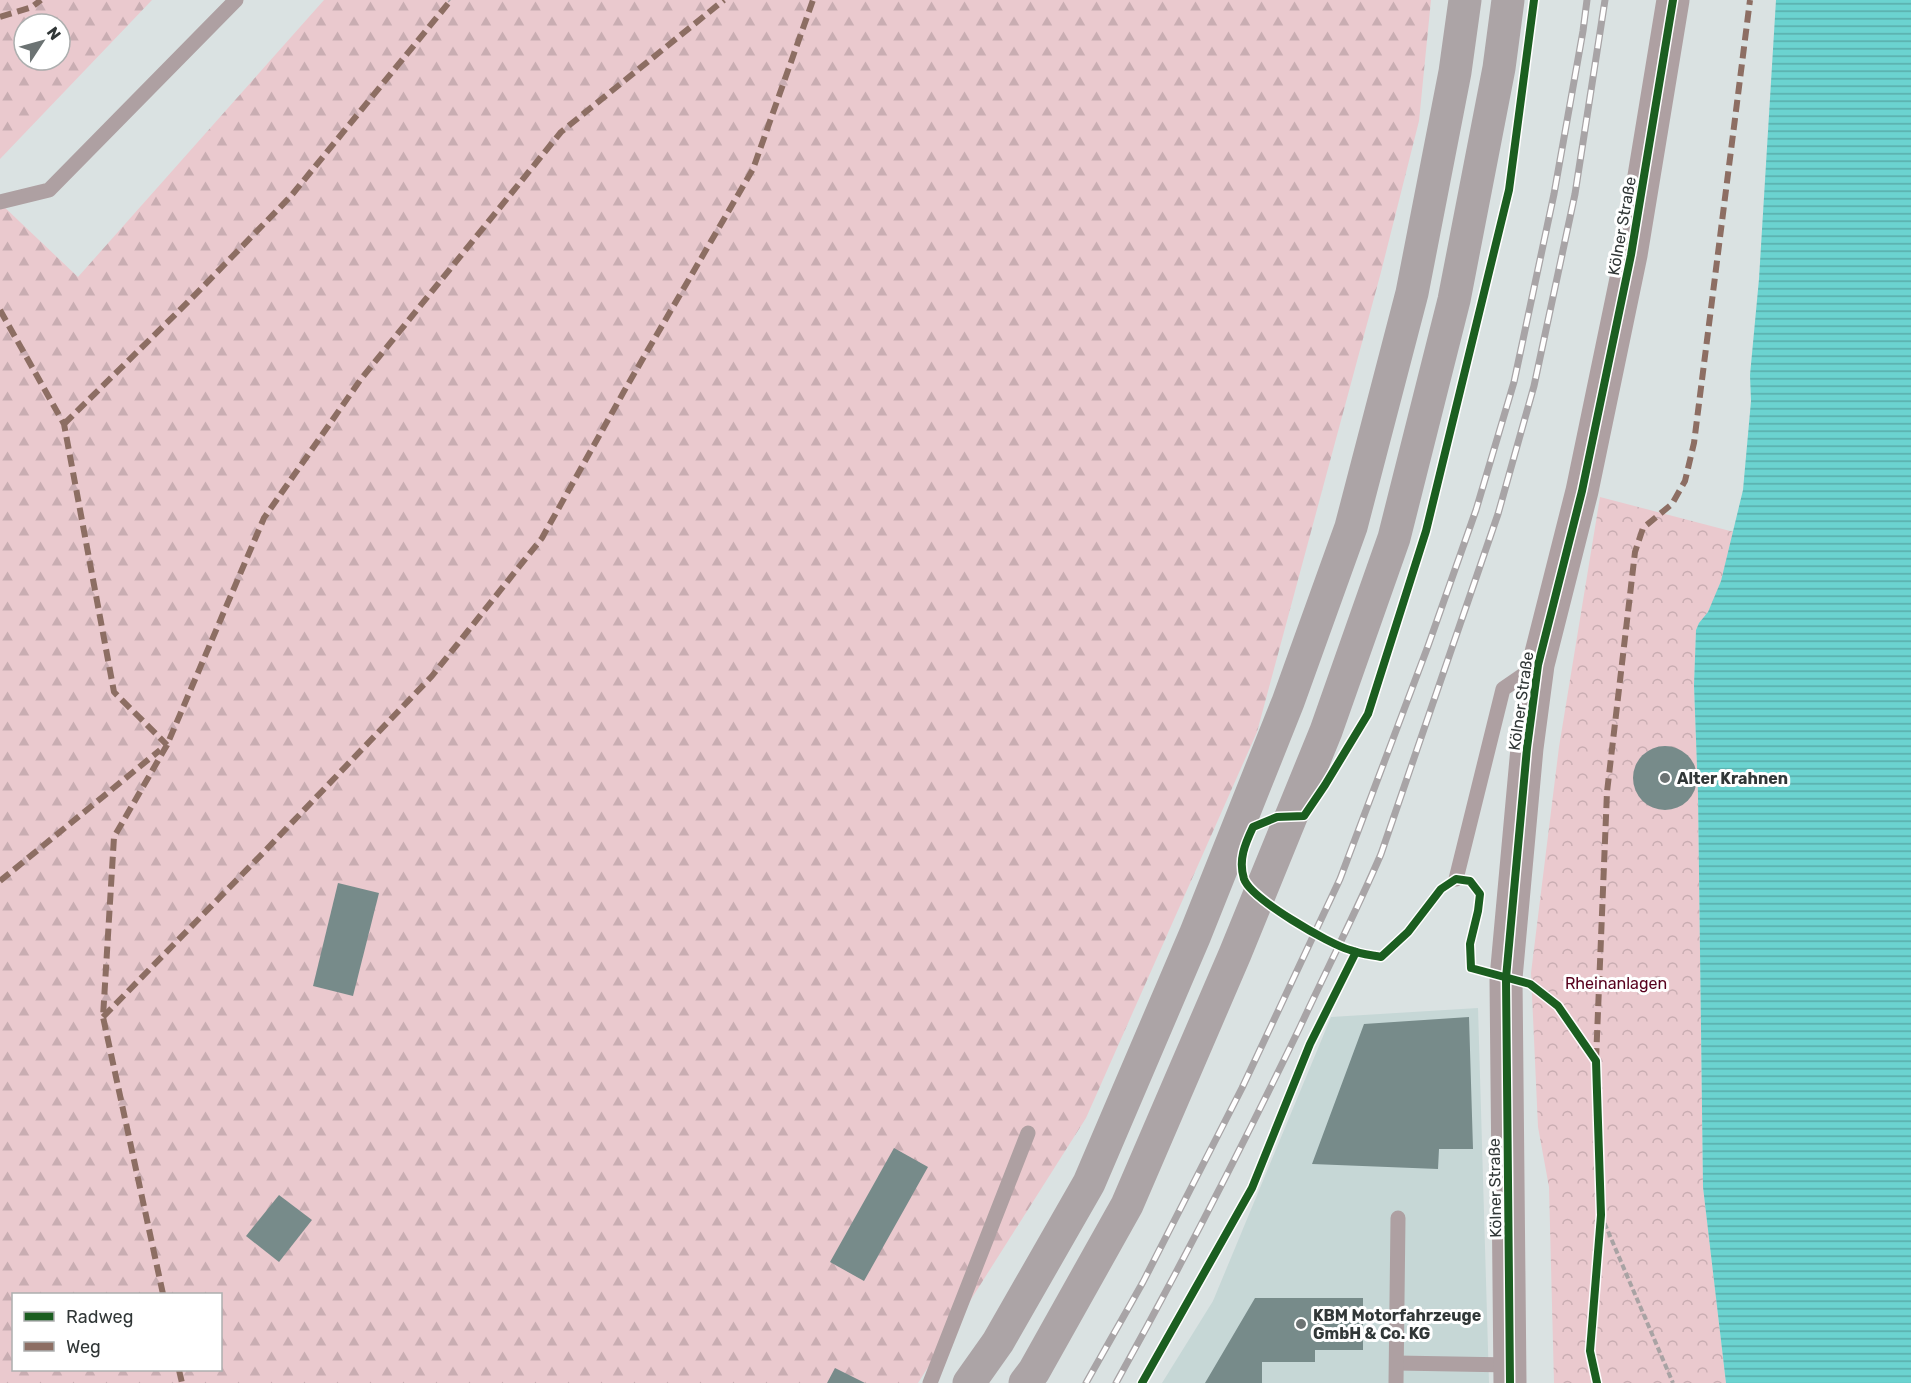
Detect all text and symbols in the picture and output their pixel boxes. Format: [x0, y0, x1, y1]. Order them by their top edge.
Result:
north arrow [12, 12, 72, 72]
text: N [43, 23, 65, 44]
street label: Kölner Straße [1604, 175, 1640, 277]
street label: Kölner Straße [1505, 650, 1537, 752]
place label: Alter Krahnen [1677, 769, 1788, 788]
marker: Alter Krahnen [1658, 771, 1672, 785]
park label: Rheinanlagen [1565, 974, 1667, 993]
street label: Kölner Straße [1485, 1138, 1505, 1238]
legend [12, 1293, 222, 1371]
text: Radweg [66, 1306, 133, 1328]
place label: KBM Motorfahrzeuge GmbH & Co. KG [1313, 1306, 1481, 1343]
marker: KBM Motorfahrzeuge GmbH & Co. KG [1294, 1317, 1308, 1331]
text: Weg [66, 1336, 101, 1358]

